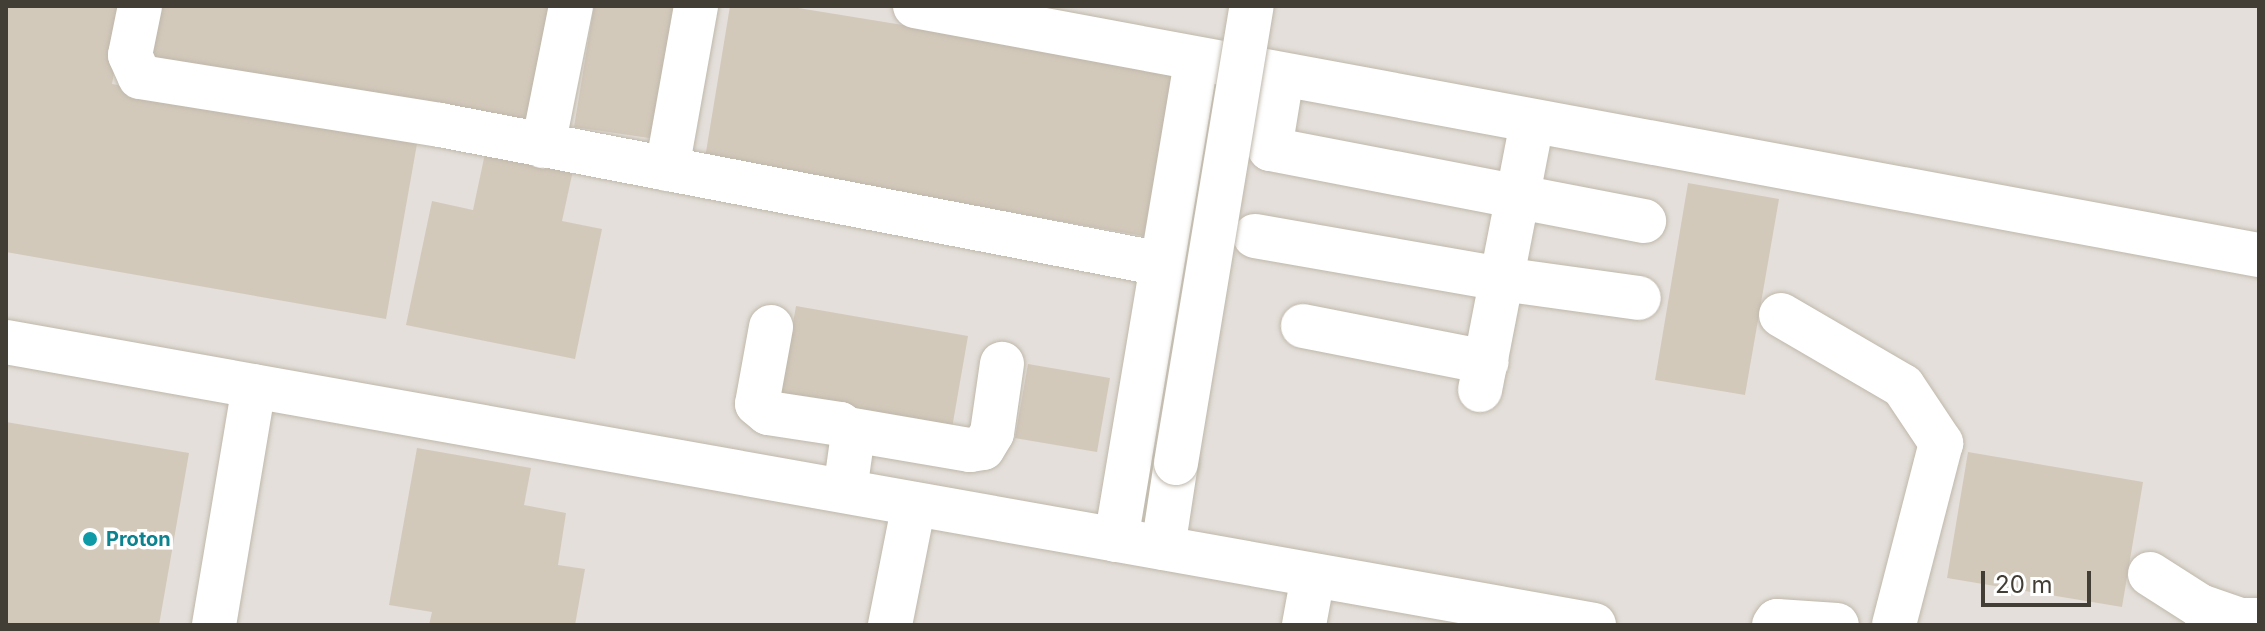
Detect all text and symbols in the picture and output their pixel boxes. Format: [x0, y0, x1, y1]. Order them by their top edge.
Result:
place label: Proton [106, 527, 171, 551]
marker: Proton [81, 530, 99, 548]
scale bar [1985, 555, 2095, 605]
text: 20 m [1995, 570, 2053, 599]

